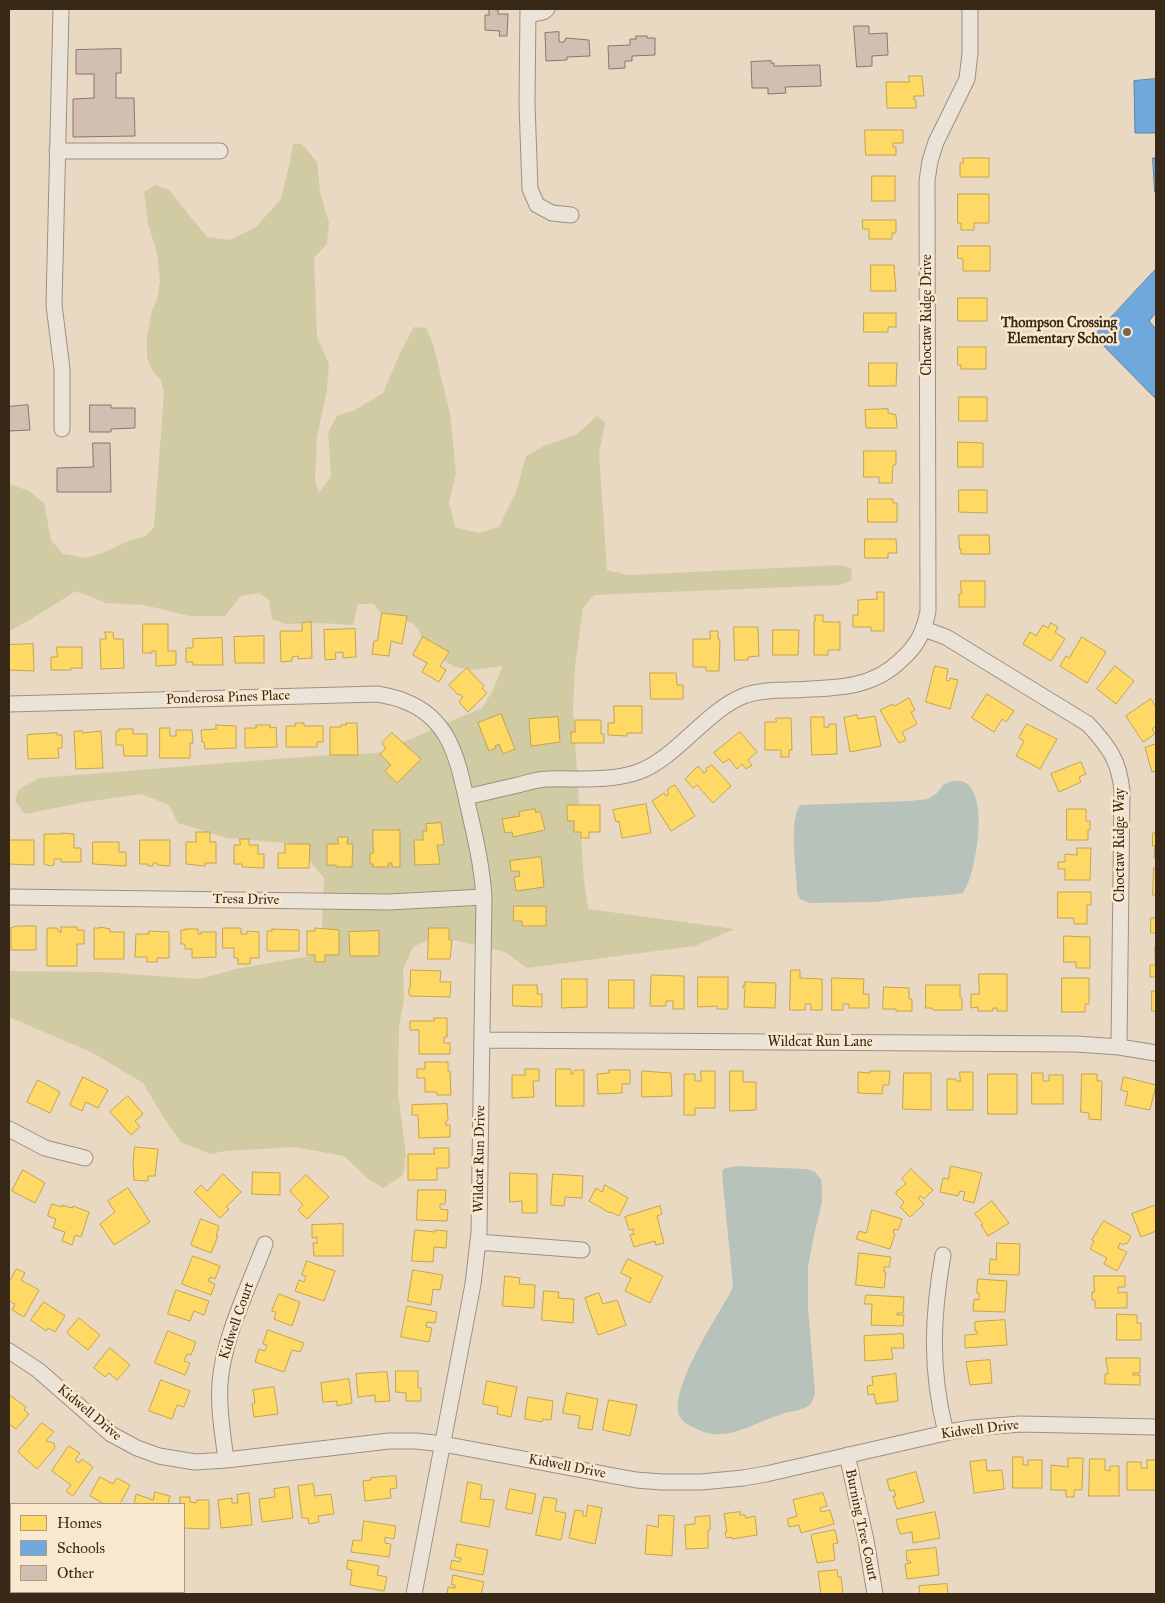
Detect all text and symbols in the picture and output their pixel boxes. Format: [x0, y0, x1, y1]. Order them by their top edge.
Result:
street label: Choctaw Ridge Drive [920, 254, 936, 376]
place label: Thompson Crossing Elementary School [1001, 316, 1117, 348]
marker: Thompson Crossing Elementary School [1121, 326, 1133, 338]
street label: Ponderosa Pines Place [166, 687, 290, 709]
street label: Choctaw Ridge Way [1113, 788, 1129, 902]
street label: Tresa Drive [213, 891, 279, 909]
street label: Wildcat Run Lane [767, 1035, 873, 1051]
street label: Wildcat Run Drive [471, 1105, 489, 1213]
street label: Kidwell Court [216, 1280, 258, 1362]
street label: Kidwell Drive [54, 1381, 124, 1445]
street label: Kidwell Drive [940, 1417, 1020, 1443]
street label: Kidwell Drive [527, 1451, 607, 1483]
street label: Burning Tree Court [841, 1468, 881, 1582]
legend [10, 1503, 185, 1593]
text: Homes [57, 1514, 102, 1532]
text: Schools [57, 1539, 105, 1557]
text: Other [57, 1564, 94, 1582]

